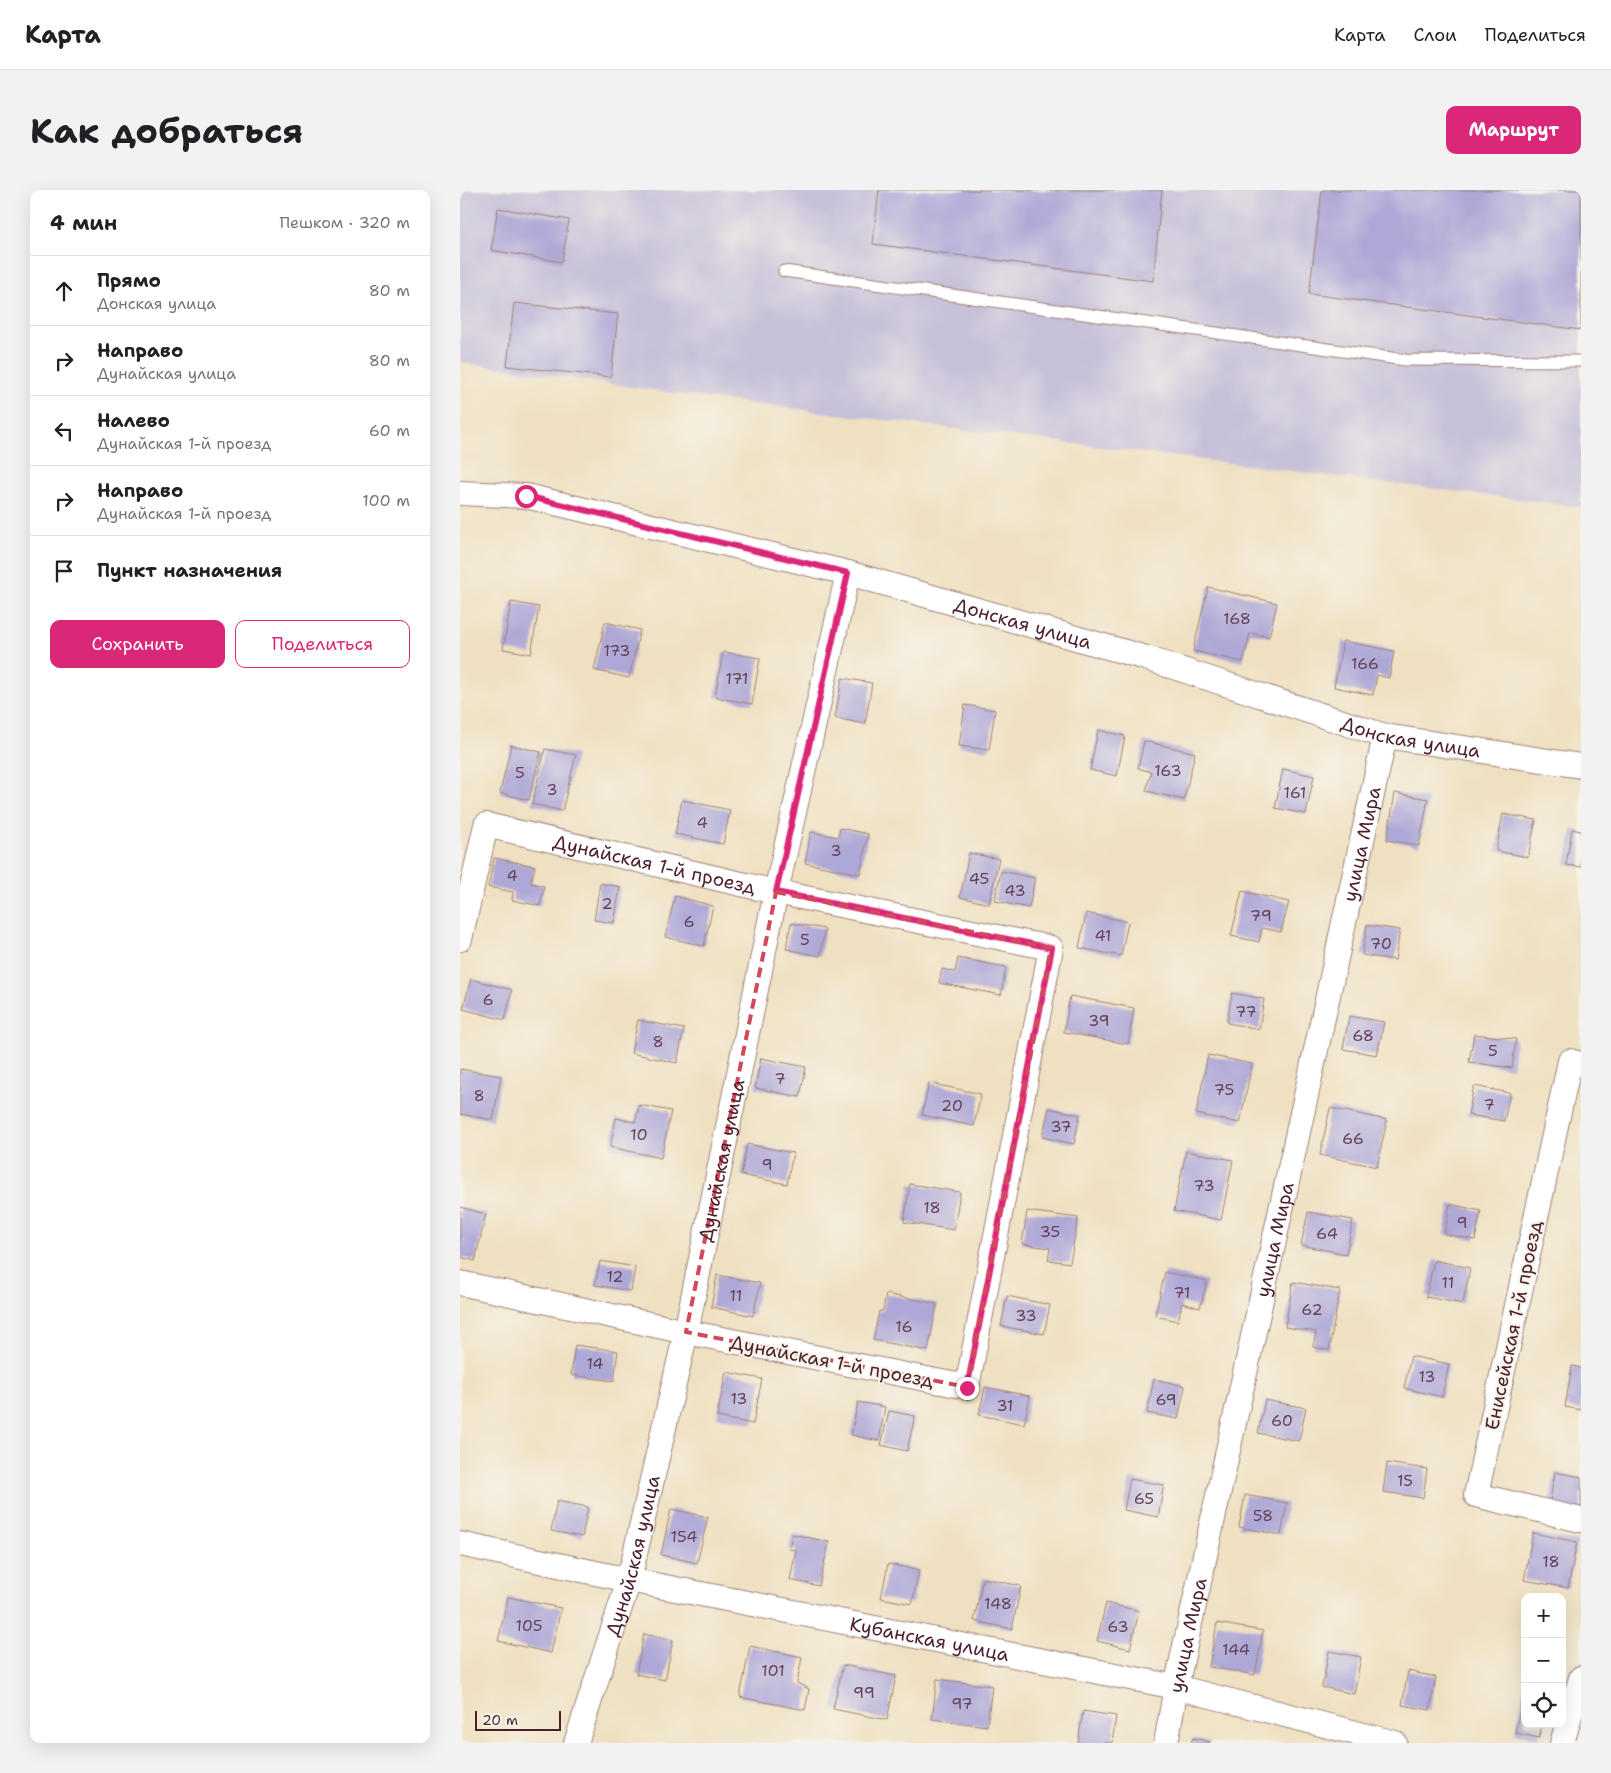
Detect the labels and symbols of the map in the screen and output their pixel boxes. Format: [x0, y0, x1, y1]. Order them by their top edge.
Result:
route start [515, 485, 538, 508]
street label: Донская улица [951, 592, 1094, 655]
house number: 168 [1223, 608, 1251, 629]
house number: 173 [603, 640, 631, 661]
house number: 166 [1351, 653, 1379, 674]
house number: 171 [726, 668, 748, 689]
street label: Донская улица [1338, 711, 1482, 763]
house number: 163 [1154, 760, 1182, 781]
house number: 5 [515, 762, 525, 783]
house number: 3 [546, 779, 558, 800]
house number: 161 [1284, 782, 1306, 803]
street label: улица Мира [1337, 784, 1387, 904]
house number: 4 [696, 812, 708, 833]
street label: Дунайская 1-й проезд [551, 829, 758, 900]
house number: 3 [830, 840, 842, 861]
house number: 4 [506, 865, 518, 886]
house number: 45 [969, 868, 989, 889]
house number: 43 [1004, 880, 1026, 901]
house number: 2 [601, 893, 613, 914]
house number: 79 [1250, 905, 1272, 926]
house number: 6 [683, 911, 695, 932]
house number: 41 [1094, 925, 1112, 946]
house number: 5 [800, 929, 810, 950]
house number: 70 [1370, 933, 1392, 954]
house number: 6 [482, 989, 494, 1010]
house number: 77 [1235, 1001, 1257, 1022]
house number: 39 [1088, 1010, 1110, 1031]
house number: 68 [1352, 1025, 1374, 1046]
house number: 8 [652, 1031, 664, 1052]
house number: 5 [1488, 1040, 1498, 1061]
house number: 7 [774, 1068, 786, 1089]
street label: Дунайская улица [693, 1077, 750, 1244]
house number: 75 [1214, 1079, 1234, 1100]
house number: 8 [473, 1085, 485, 1106]
house number: 7 [1483, 1094, 1495, 1115]
house number: 20 [941, 1095, 963, 1116]
house number: 37 [1050, 1116, 1072, 1137]
house number: 10 [630, 1124, 648, 1145]
house number: 66 [1342, 1128, 1364, 1149]
house number: 9 [761, 1154, 773, 1175]
house number: 73 [1193, 1175, 1215, 1196]
street label: улица Мира [1250, 1180, 1300, 1300]
house number: 18 [923, 1197, 941, 1218]
house number: 9 [1456, 1212, 1468, 1233]
street label: Енисейская 1-й проезд [1479, 1218, 1548, 1432]
house number: 35 [1040, 1221, 1060, 1242]
house number: 64 [1316, 1223, 1338, 1244]
house number: 12 [606, 1266, 624, 1287]
house number: 11 [1442, 1272, 1454, 1293]
house number: 71 [1173, 1282, 1191, 1303]
house number: 11 [730, 1285, 742, 1306]
house number: 62 [1301, 1299, 1323, 1320]
house number: 33 [1015, 1305, 1037, 1326]
house number: 16 [895, 1316, 913, 1337]
street label: Дунайская 1-й проезд [728, 1329, 936, 1394]
house number: 14 [586, 1353, 604, 1374]
house number: 13 [1418, 1366, 1436, 1387]
route end [956, 1377, 979, 1400]
house number: 13 [730, 1388, 748, 1409]
house number: 69 [1155, 1389, 1177, 1410]
house number: 31 [996, 1395, 1014, 1416]
house number: 60 [1271, 1410, 1293, 1431]
house number: 15 [1397, 1470, 1413, 1491]
street label: Дунайская улица [600, 1473, 666, 1639]
house number: 65 [1134, 1488, 1154, 1509]
house number: 58 [1253, 1505, 1273, 1526]
house number: 154 [670, 1526, 698, 1547]
house number: 18 [1542, 1551, 1560, 1572]
street label: улица Мира [1163, 1575, 1213, 1695]
house number: 148 [984, 1593, 1012, 1614]
street label: Кубанская улица [848, 1611, 1011, 1667]
house number: 105 [515, 1615, 543, 1636]
house number: 63 [1107, 1616, 1129, 1637]
house number: 144 [1222, 1639, 1250, 1660]
house number: 101 [761, 1660, 785, 1681]
house number: 99 [853, 1682, 875, 1703]
house number: 97 [951, 1693, 973, 1714]
scale bar [475, 1708, 561, 1731]

